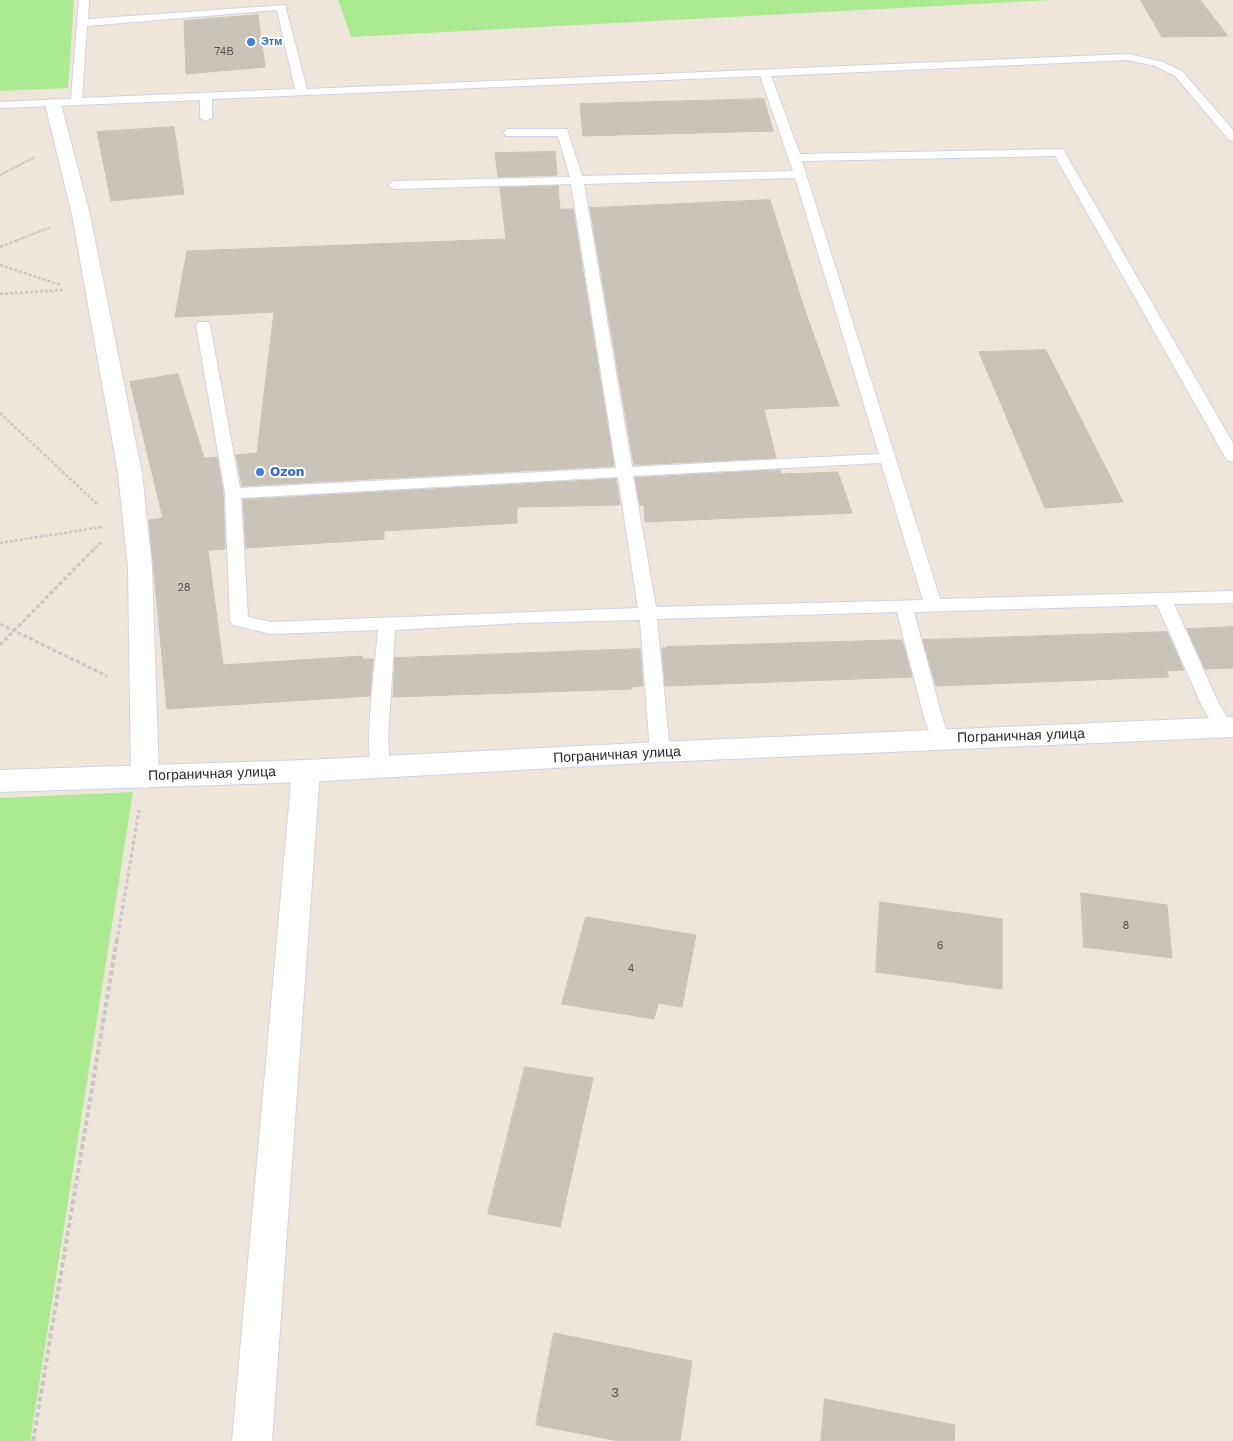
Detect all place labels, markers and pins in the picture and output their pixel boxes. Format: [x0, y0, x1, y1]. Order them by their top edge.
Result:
place label: Этм [261, 35, 282, 49]
marker: Этм [245, 36, 257, 48]
place label: Ozon [270, 464, 305, 480]
marker: Ozon [254, 466, 266, 478]

